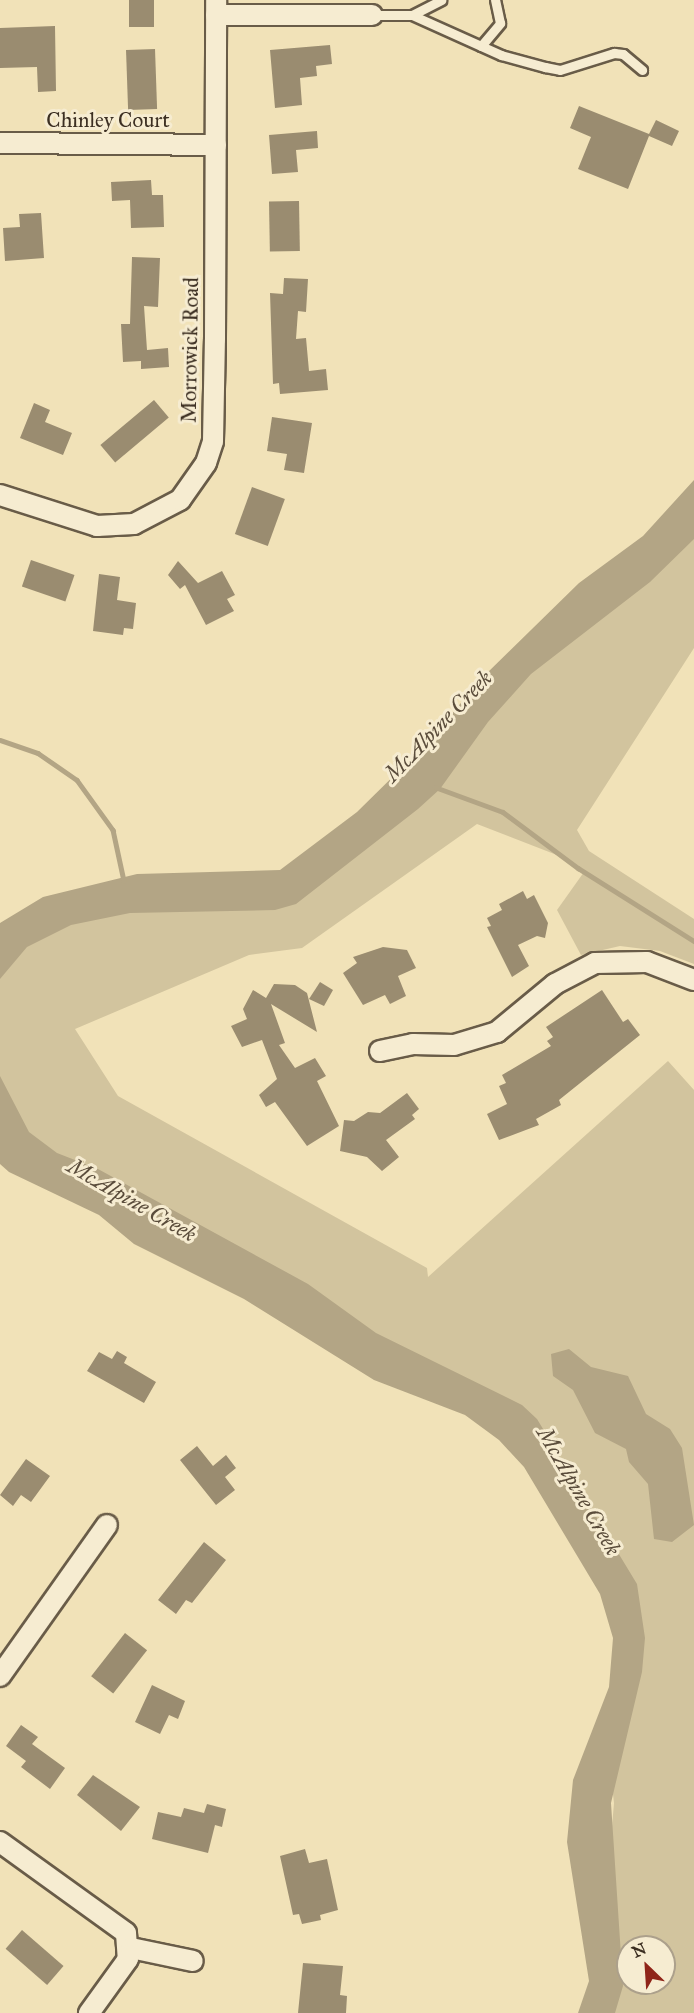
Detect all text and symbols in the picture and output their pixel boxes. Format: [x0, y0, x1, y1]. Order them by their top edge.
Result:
street label: Chinley Court [46, 107, 170, 133]
street label: Morrowick Road [176, 277, 204, 423]
water label: McAlpine Creek [378, 665, 498, 787]
water label: McAlpine Creek [63, 1153, 201, 1247]
water label: McAlpine Creek [532, 1422, 626, 1560]
north arrow [616, 1935, 676, 1995]
text: N [629, 1939, 649, 1962]

